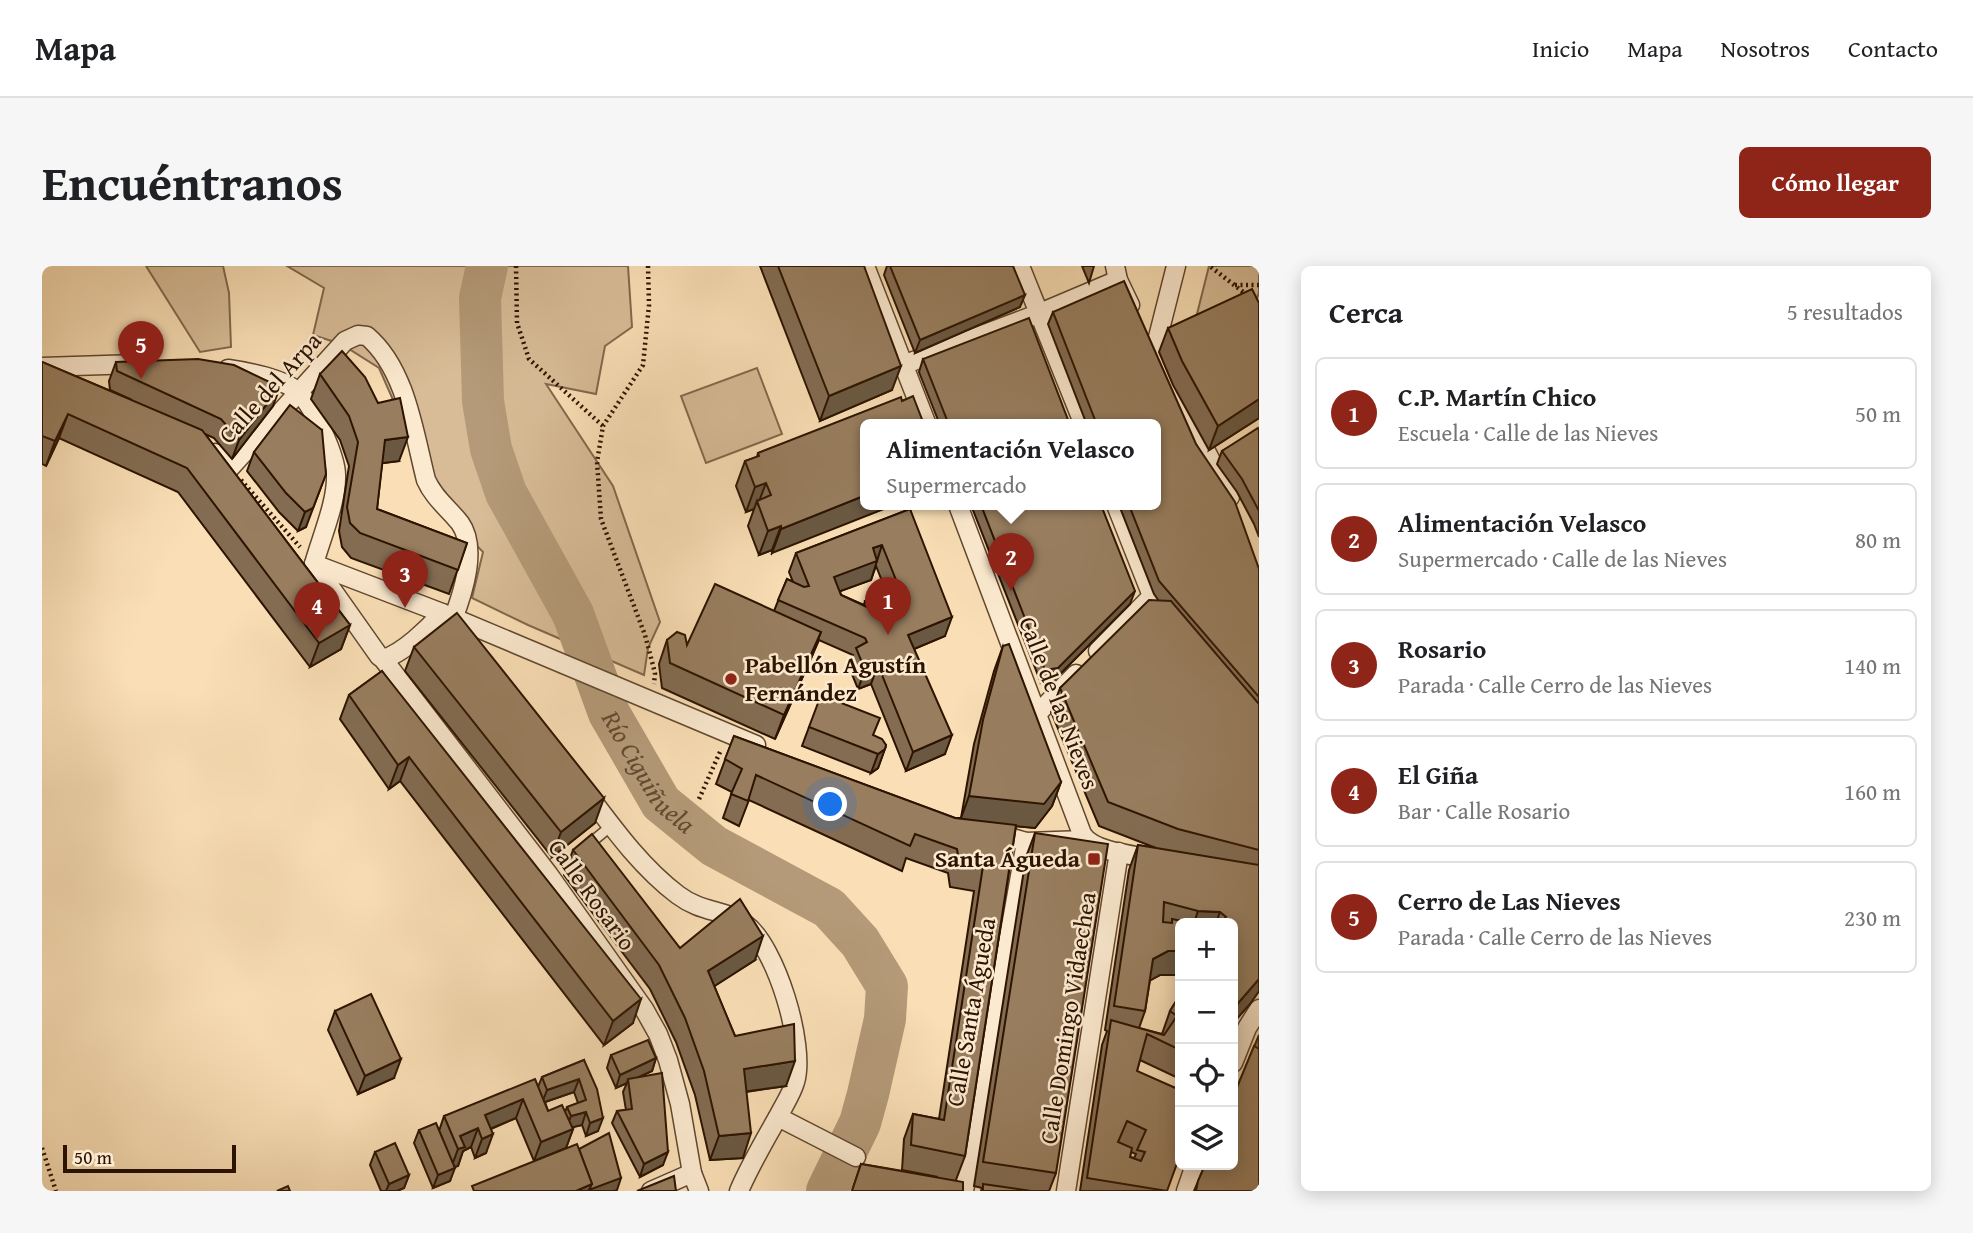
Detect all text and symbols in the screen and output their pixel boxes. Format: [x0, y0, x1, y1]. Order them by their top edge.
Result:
text: Mapa [35, 24, 116, 72]
text: Inicio [1532, 31, 1589, 66]
text: Mapa [1627, 31, 1683, 66]
text: Nosotros [1721, 31, 1810, 66]
text: Contacto [1848, 31, 1938, 66]
text: Encuéntranos [42, 146, 343, 218]
button: Cómo llegar [1739, 147, 1931, 218]
text: Cerca [1329, 290, 1403, 334]
text: 5 resultados [1787, 295, 1903, 328]
pin: 5 [118, 321, 164, 379]
street label: Calle del Arpa [210, 324, 330, 451]
text: C.P. Martín Chico [1398, 377, 1596, 416]
text: 1 [1348, 397, 1360, 430]
text: 50 m [1855, 397, 1901, 430]
text: Escuela · Calle de las Nieves [1398, 416, 1658, 449]
popup [860, 419, 1161, 510]
text: Alimentación Velasco [886, 429, 1135, 468]
text: Supermercado [886, 468, 1026, 501]
text: Alimentación Velasco [1398, 503, 1646, 542]
text: 2 [1348, 523, 1360, 556]
text: 80 m [1855, 523, 1901, 556]
pin: 2 [988, 533, 1034, 591]
text: Supermercado · Calle de las Nieves [1398, 542, 1727, 575]
pin: 3 [382, 550, 428, 608]
pin: 1 [865, 577, 911, 635]
pin: 4 [294, 582, 340, 640]
street label: Calle de las Nieves [1010, 611, 1109, 794]
text: Rosario [1398, 629, 1486, 668]
place label: Pabellón Agustín Fernández [745, 647, 926, 710]
text: 3 [1348, 649, 1360, 682]
text: 140 m [1844, 649, 1901, 682]
text: Parada · Calle Cerro de las Nieves [1398, 668, 1712, 701]
marker: Pabellón Agustín Fernández [723, 671, 739, 687]
water label: Río Ciguiñuela [592, 702, 704, 842]
text: El Giña [1398, 755, 1478, 794]
text: 4 [1348, 775, 1360, 808]
text: 160 m [1844, 775, 1901, 808]
your location [813, 787, 847, 821]
text: Bar · Calle Rosario [1398, 794, 1570, 827]
street label: Calle Rosario [540, 832, 645, 958]
place label: Santa Águeda [935, 841, 1081, 876]
marker: Santa Águeda [1086, 851, 1102, 867]
text: Cerro de Las Nieves [1398, 881, 1621, 920]
street label: Calle Domingo Vidaechea [1030, 889, 1105, 1146]
text: 5 [1348, 901, 1360, 934]
text: 230 m [1844, 901, 1901, 934]
street label: Calle Santa Águeda [937, 914, 1004, 1109]
map controls [1175, 918, 1238, 1170]
button: + [1175, 918, 1238, 981]
text: Parada · Calle Cerro de las Nieves [1398, 920, 1712, 953]
button: − [1175, 981, 1238, 1044]
button: locate [1175, 1044, 1238, 1107]
button: layers [1175, 1107, 1238, 1170]
scale bar [63, 1142, 236, 1174]
text: 50 m [74, 1143, 112, 1171]

